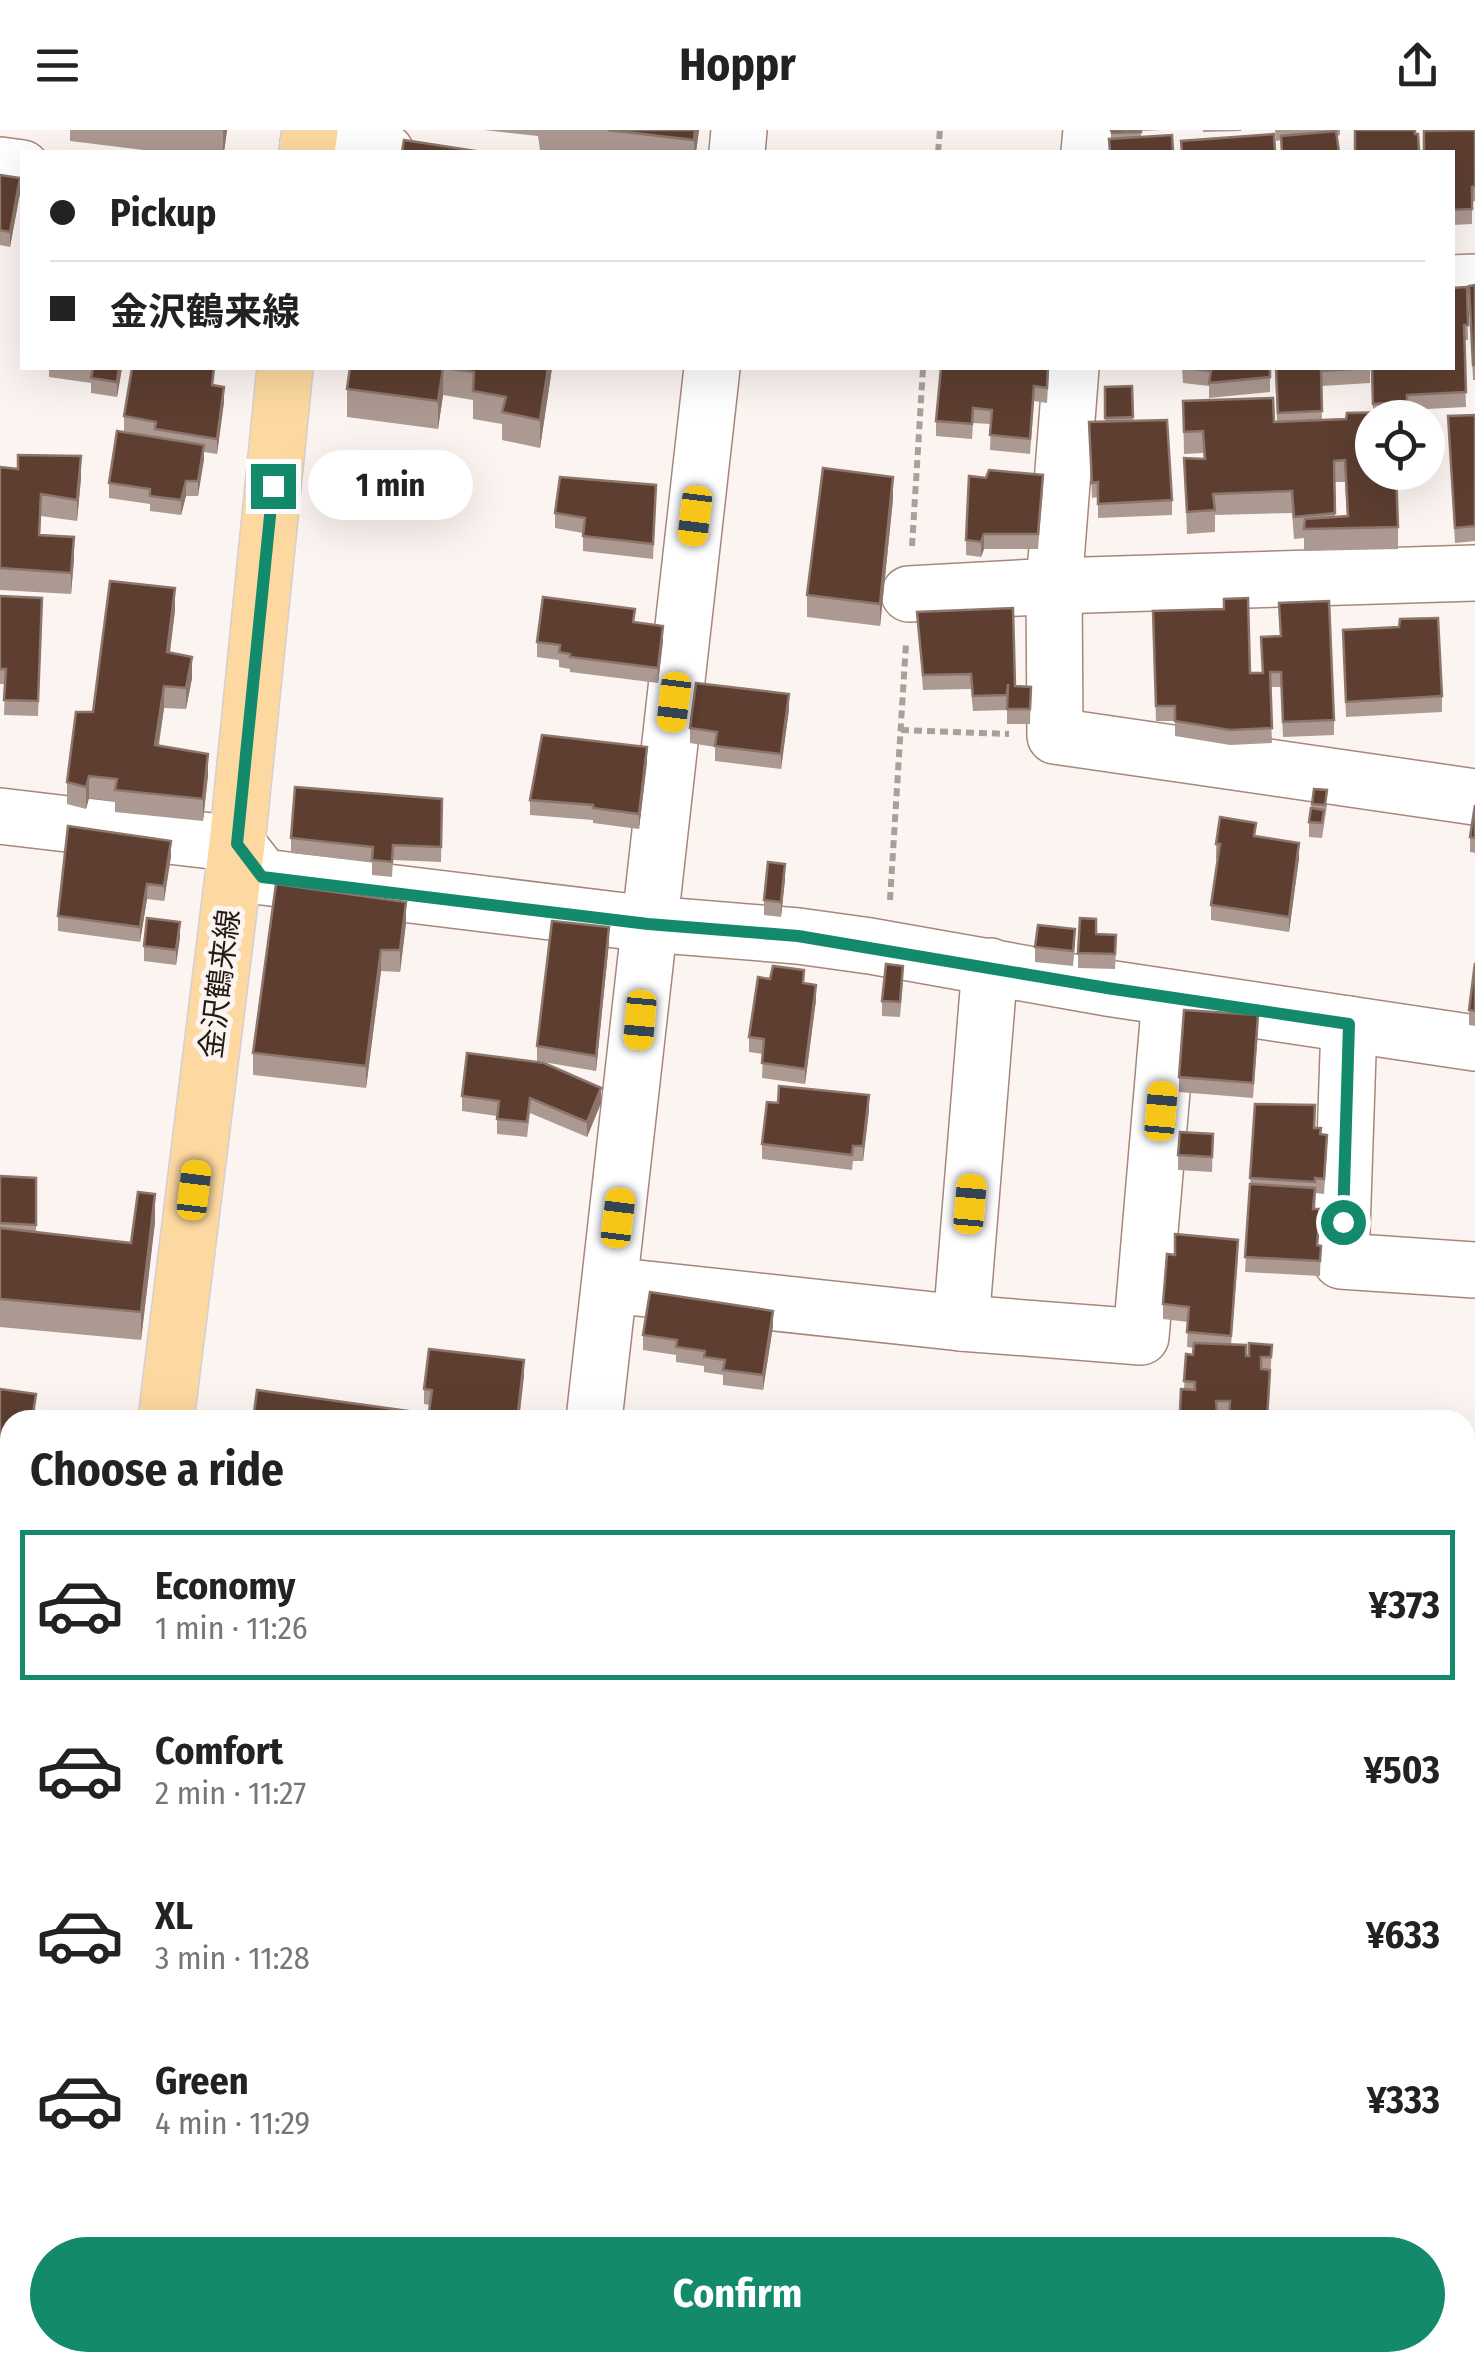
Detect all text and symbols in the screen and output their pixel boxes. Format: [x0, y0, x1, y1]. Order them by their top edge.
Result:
icon: menu [30, 38, 85, 93]
text: Hoppr [679, 38, 796, 92]
icon: share [1390, 38, 1445, 93]
text: Pickup [110, 190, 216, 236]
text: 金沢鶴来線 [110, 289, 300, 335]
map controls [1355, 400, 1445, 490]
button: locate [1355, 400, 1445, 490]
callout: 1 min [308, 451, 473, 521]
route end [251, 464, 296, 509]
text: 1 min [356, 466, 425, 504]
car [676, 484, 714, 548]
car [655, 670, 693, 734]
street label: 金沢鶴来線 [193, 907, 247, 1061]
car [622, 989, 658, 1051]
car [1143, 1080, 1179, 1142]
car [175, 1158, 213, 1222]
car [952, 1173, 988, 1235]
car [599, 1186, 637, 1250]
route start [1321, 1200, 1366, 1245]
text: Choose a ride [30, 1443, 284, 1497]
icon: car [35, 1560, 125, 1650]
text: Economy [155, 1563, 295, 1609]
text: ¥373 [1369, 1582, 1440, 1628]
text: 1 min · 11:26 [155, 1609, 308, 1647]
icon: car [35, 1725, 125, 1815]
text: Comfort [155, 1728, 283, 1774]
text: ¥503 [1364, 1747, 1440, 1793]
text: 2 min · 11:27 [155, 1774, 306, 1812]
icon: car [35, 1890, 125, 1980]
text: XL [155, 1893, 193, 1939]
text: ¥633 [1366, 1912, 1440, 1958]
text: 3 min · 11:28 [155, 1939, 310, 1977]
icon: car [35, 2055, 125, 2145]
text: Green [155, 2058, 249, 2104]
text: ¥333 [1367, 2077, 1440, 2123]
text: 4 min · 11:29 [155, 2104, 310, 2142]
button: Confirm [30, 2237, 1445, 2352]

